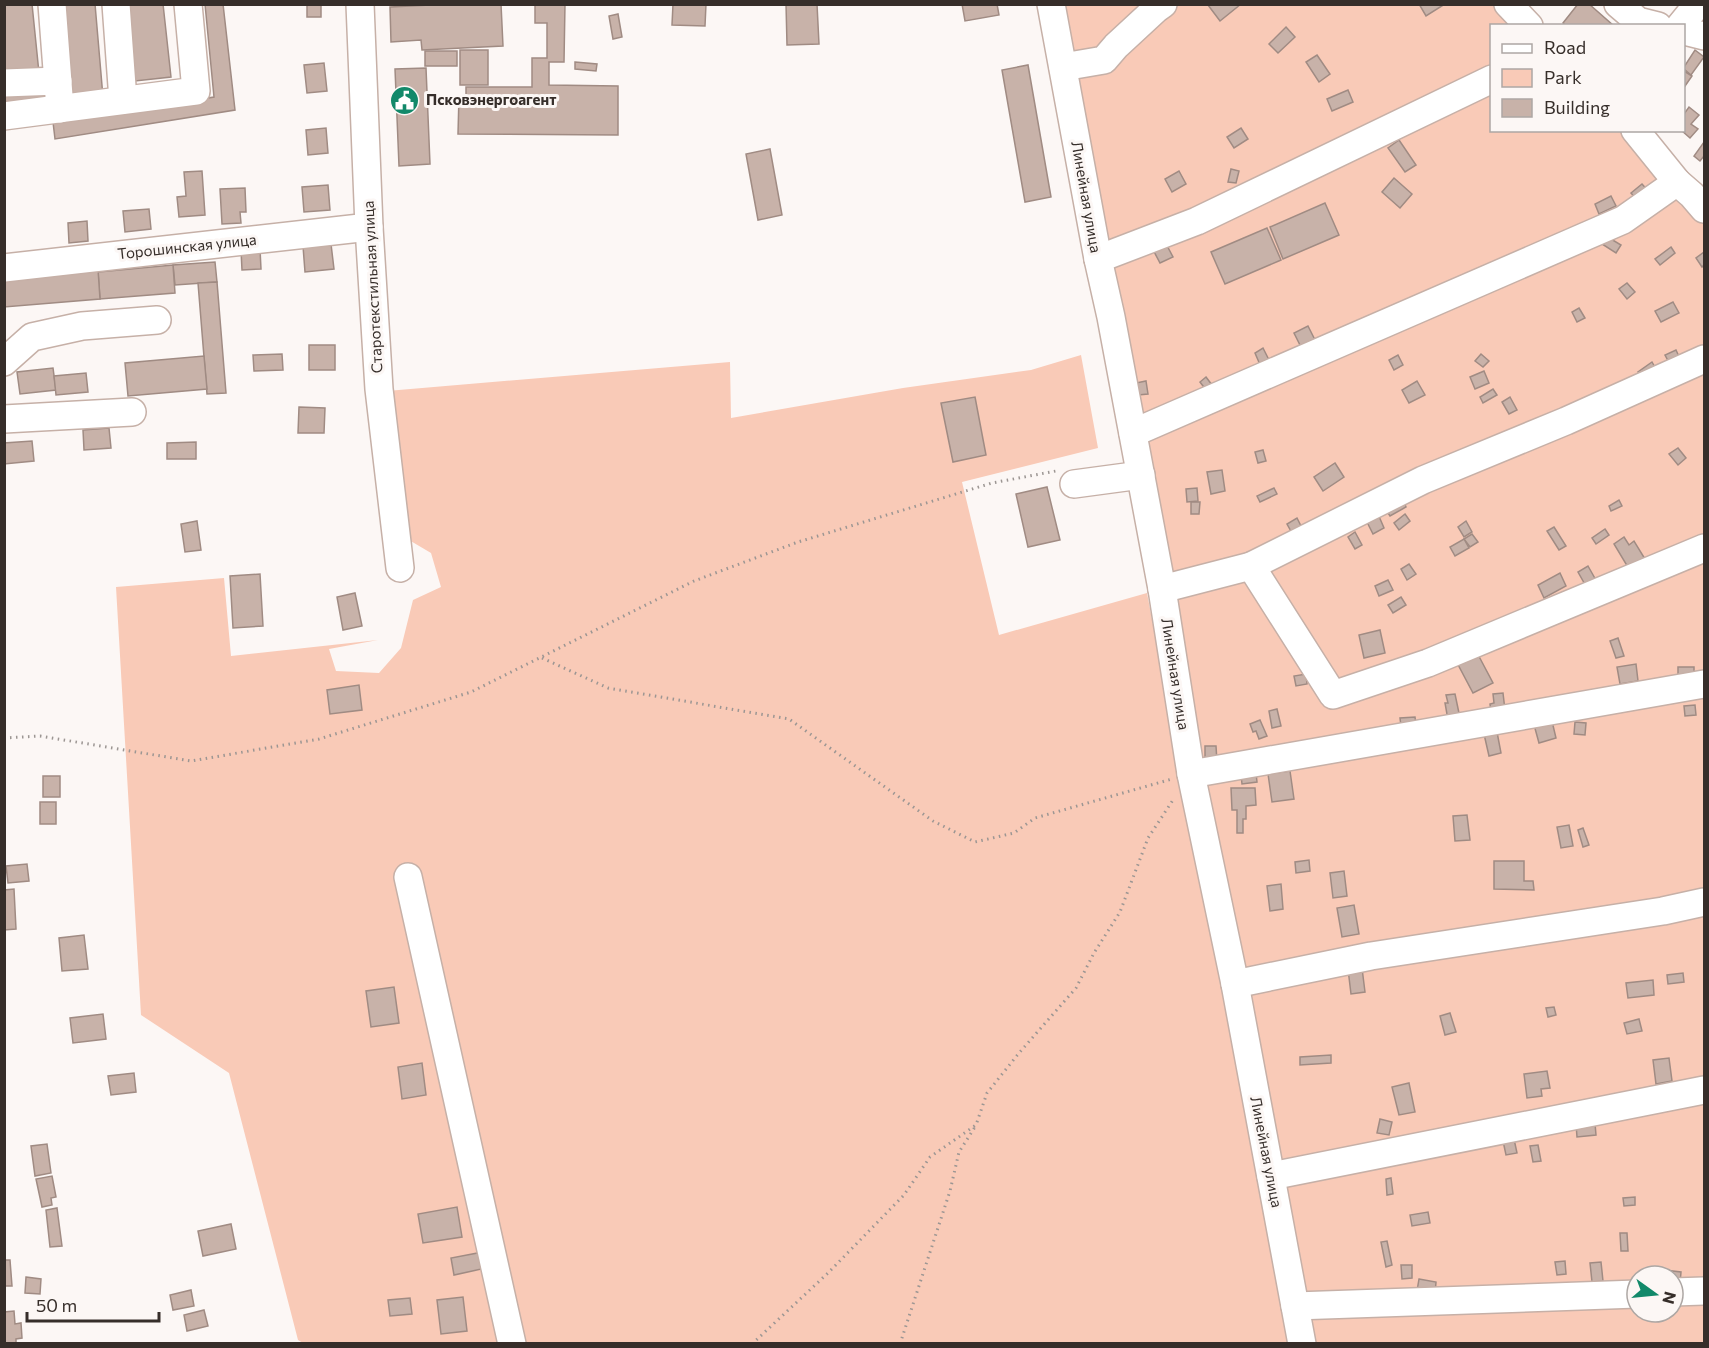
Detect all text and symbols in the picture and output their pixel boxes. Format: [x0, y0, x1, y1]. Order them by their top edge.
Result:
legend [1490, 24, 1685, 132]
text: Road [1544, 36, 1586, 58]
text: Park [1544, 66, 1582, 88]
public building icon: Псковэнергоагент [389, 84, 421, 116]
place label: Псковэнергоагент [426, 90, 556, 108]
text: Building [1544, 96, 1610, 118]
street label: Линейная улица [1068, 140, 1106, 254]
street label: Старотекстильная улица [358, 200, 386, 374]
street label: Торошинская улица [116, 230, 257, 262]
street label: Линейная улица [1158, 617, 1194, 731]
street label: Линейная улица [1247, 1095, 1287, 1209]
north arrow [1625, 1264, 1685, 1324]
scale bar [27, 1285, 159, 1323]
text: N [1659, 1290, 1681, 1306]
text: 50 m [36, 1294, 77, 1316]

